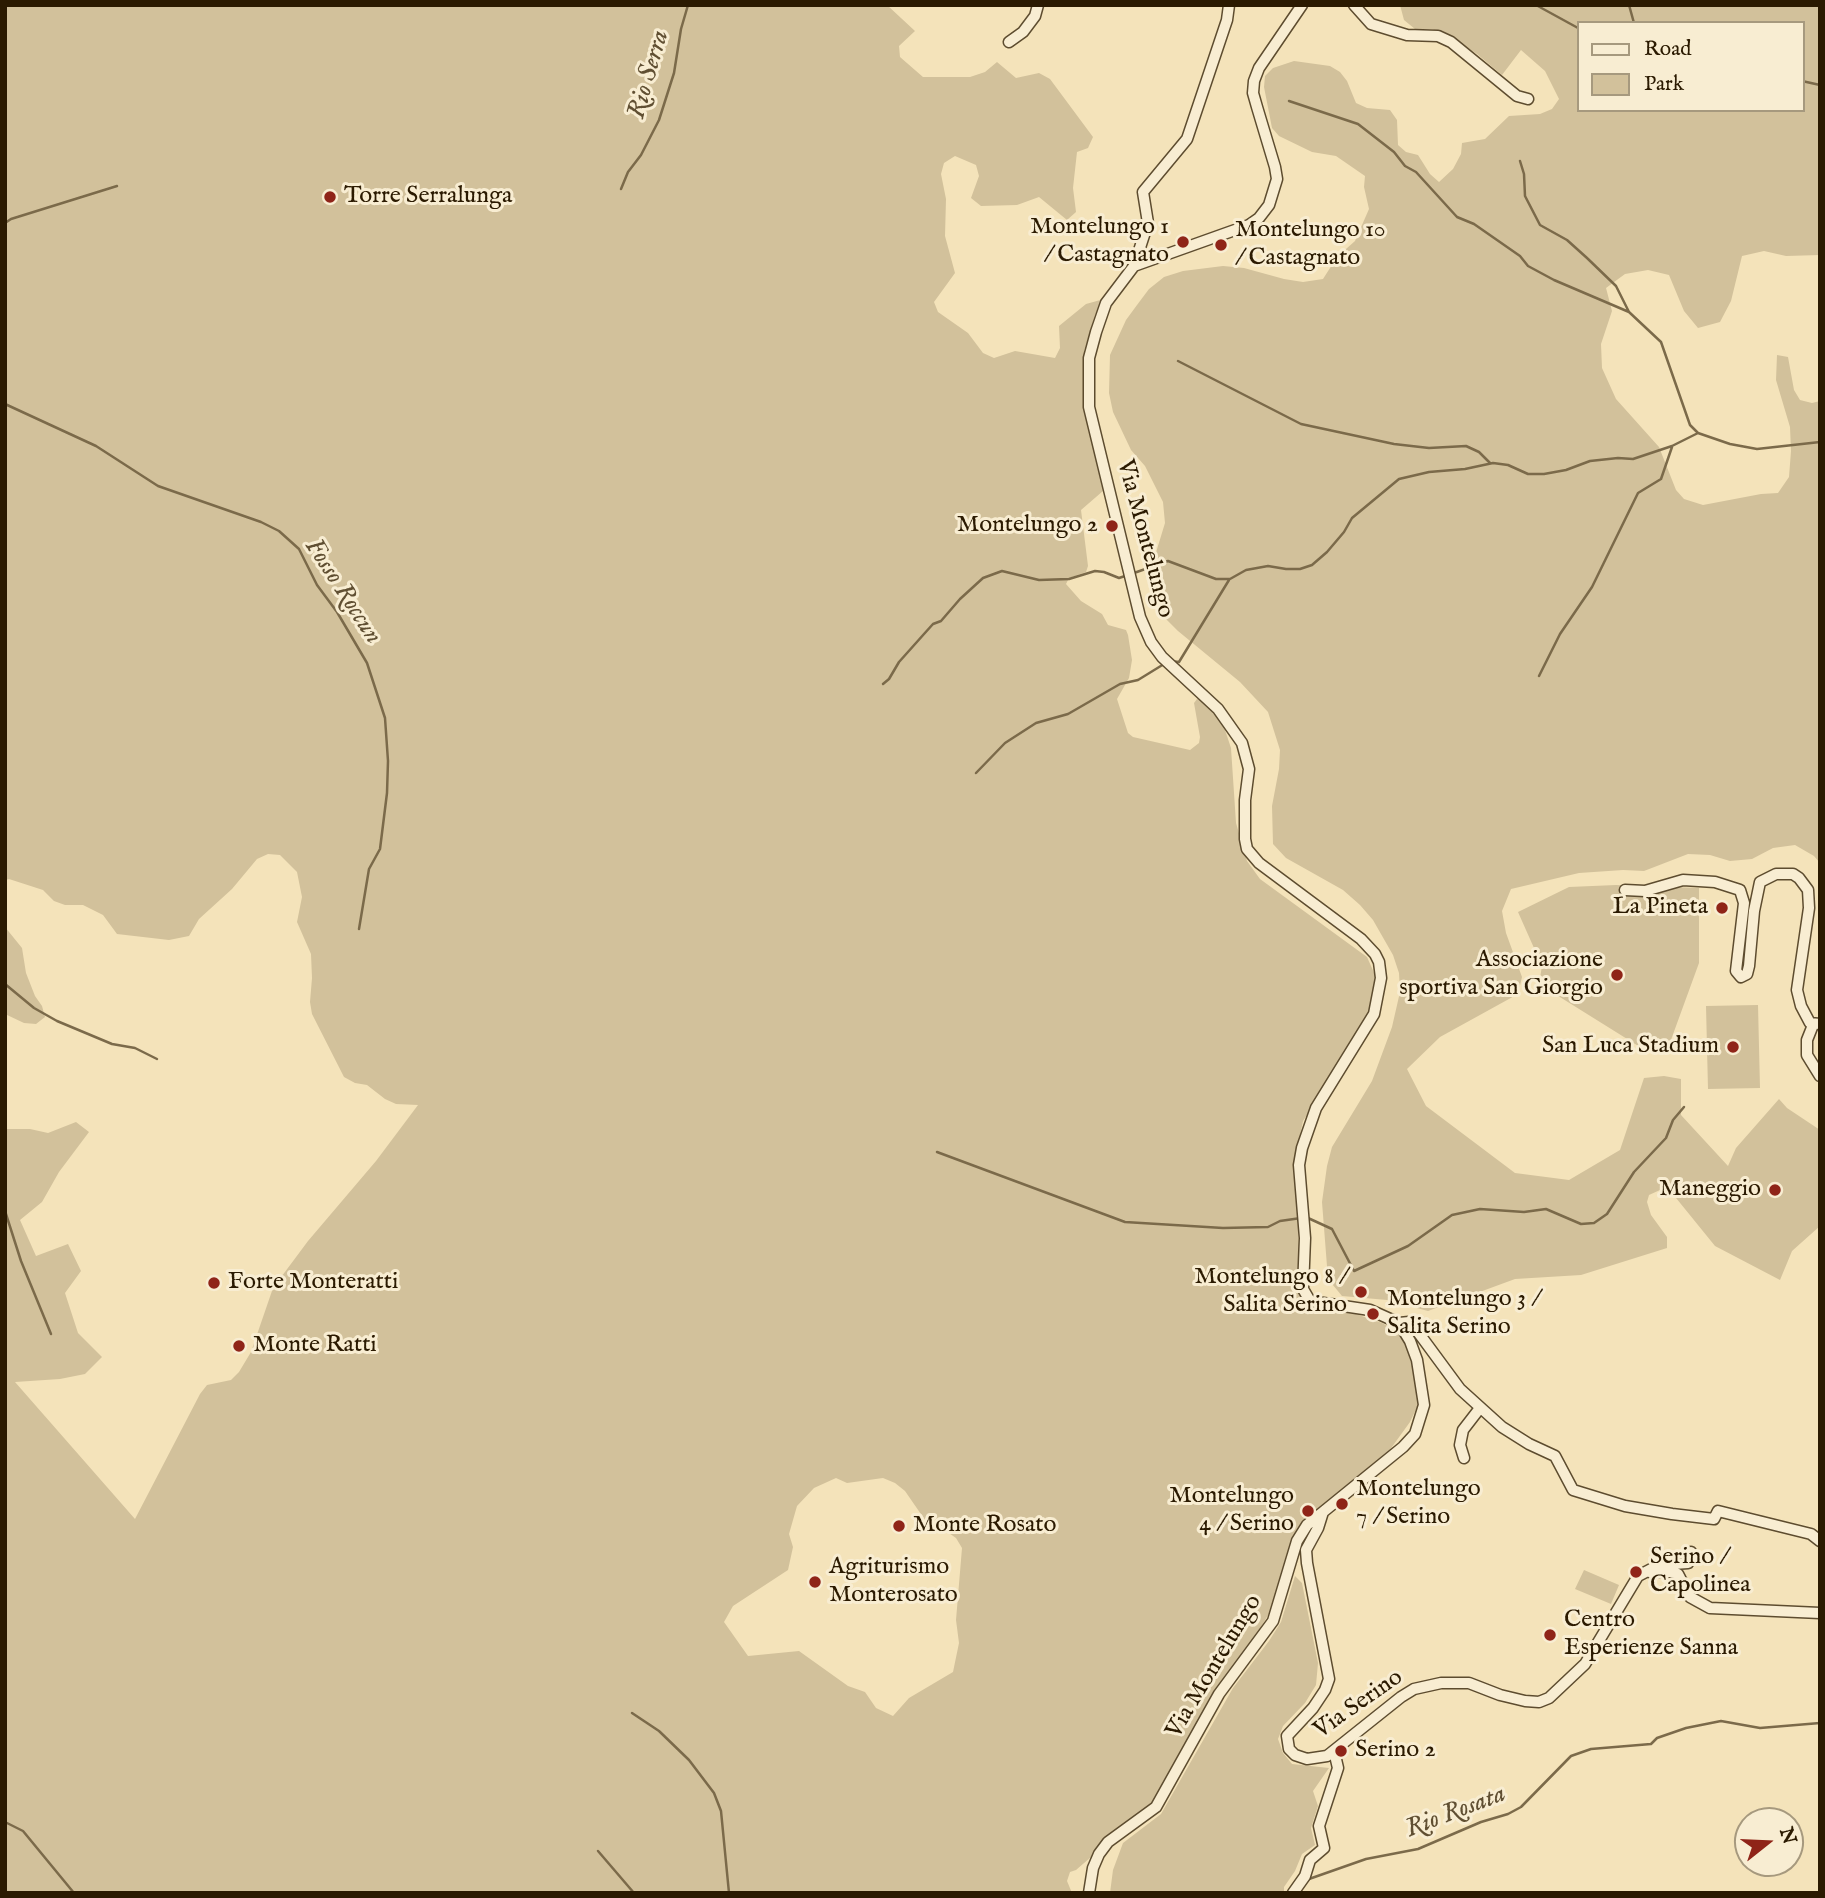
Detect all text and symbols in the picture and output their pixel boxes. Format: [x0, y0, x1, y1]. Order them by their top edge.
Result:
legend [1576, 21, 1804, 112]
water label: Rio Serra [623, 27, 677, 123]
text: Road [1644, 36, 1691, 63]
text: Park [1644, 71, 1684, 98]
place label: Torre Serralunga [344, 183, 512, 211]
marker: Torre Serralunga [322, 189, 338, 205]
place label: Montelungo 1 / Castagnato [1030, 214, 1169, 270]
place label: Montelungo 10 / Castagnato [1235, 217, 1386, 273]
marker: Montelungo 1 / Castagnato [1175, 234, 1191, 250]
marker: Montelungo 10 / Castagnato [1213, 237, 1229, 253]
street label: Via Montelungo [1109, 457, 1179, 621]
place label: Montelungo 2 [957, 512, 1098, 540]
marker: Montelungo 2 [1104, 518, 1120, 534]
water label: Fosso Roccun [296, 533, 388, 651]
place label: La Pineta [1613, 894, 1708, 922]
marker: La Pineta [1714, 900, 1730, 916]
place label: Associazione sportiva San Giorgio [1399, 947, 1603, 1003]
marker: Associazione sportiva San Giorgio [1609, 967, 1625, 983]
place label: San Luca Stadium [1542, 1033, 1719, 1061]
marker: San Luca Stadium [1725, 1039, 1741, 1055]
place label: Maneggio [1659, 1176, 1761, 1204]
marker: Maneggio [1767, 1182, 1783, 1198]
place label: Montelungo 8 / Salita Serino [1194, 1264, 1347, 1320]
place label: Forte Monteratti [228, 1269, 398, 1297]
marker: Forte Monteratti [206, 1275, 222, 1291]
marker: Montelungo 8 / Salita Serino [1353, 1284, 1369, 1300]
place label: Montelungo 3 / Salita Serino [1387, 1286, 1539, 1342]
marker: Montelungo 3 / Salita Serino [1365, 1306, 1381, 1322]
place label: Monte Ratti [253, 1332, 377, 1360]
marker: Monte Ratti [231, 1338, 247, 1354]
place label: Montelungo 7 / Serino [1356, 1476, 1481, 1532]
place label: Montelungo 4 / Serino [1169, 1483, 1294, 1539]
marker: Montelungo 7 / Serino [1334, 1496, 1350, 1512]
marker: Montelungo 4 / Serino [1300, 1503, 1316, 1519]
place label: Monte Rosato [913, 1512, 1056, 1540]
marker: Monte Rosato [891, 1518, 907, 1534]
place label: Serino / Capolinea [1650, 1544, 1751, 1600]
place label: Agriturismo Monterosato [829, 1554, 958, 1610]
marker: Serino / Capolinea [1628, 1564, 1644, 1580]
marker: Agriturismo Monterosato [807, 1574, 823, 1590]
street label: Via Montelungo [1161, 1590, 1269, 1744]
place label: Centro Esperienze Sanna [1564, 1607, 1738, 1663]
marker: Centro Esperienze Sanna [1542, 1627, 1558, 1643]
street label: Via Serino [1309, 1664, 1409, 1746]
place label: Serino 2 [1355, 1737, 1436, 1765]
marker: Serino 2 [1333, 1743, 1349, 1759]
water label: Rio Rosata [1402, 1780, 1510, 1846]
north arrow [1734, 1807, 1804, 1877]
text: N [1773, 1825, 1801, 1848]

